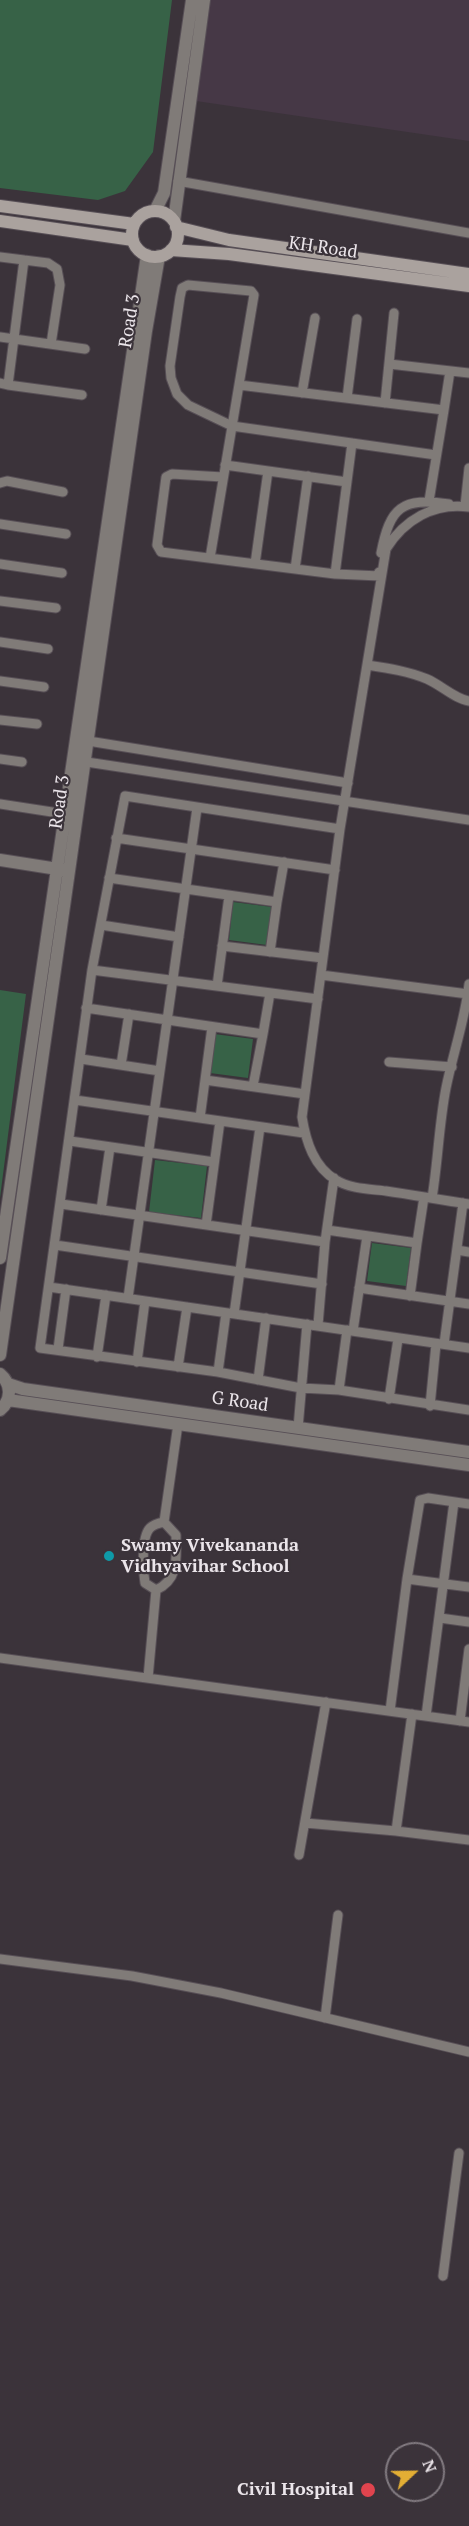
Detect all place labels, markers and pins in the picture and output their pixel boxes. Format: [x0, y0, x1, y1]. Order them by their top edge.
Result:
place label: Swamy Vivekananda Vidhyavihar School [121, 1535, 299, 1578]
marker: Swamy Vivekananda Vidhyavihar School [102, 1549, 116, 1563]
place label: Civil Hospital [237, 2479, 354, 2501]
marker: Civil Hospital [359, 2481, 377, 2499]

